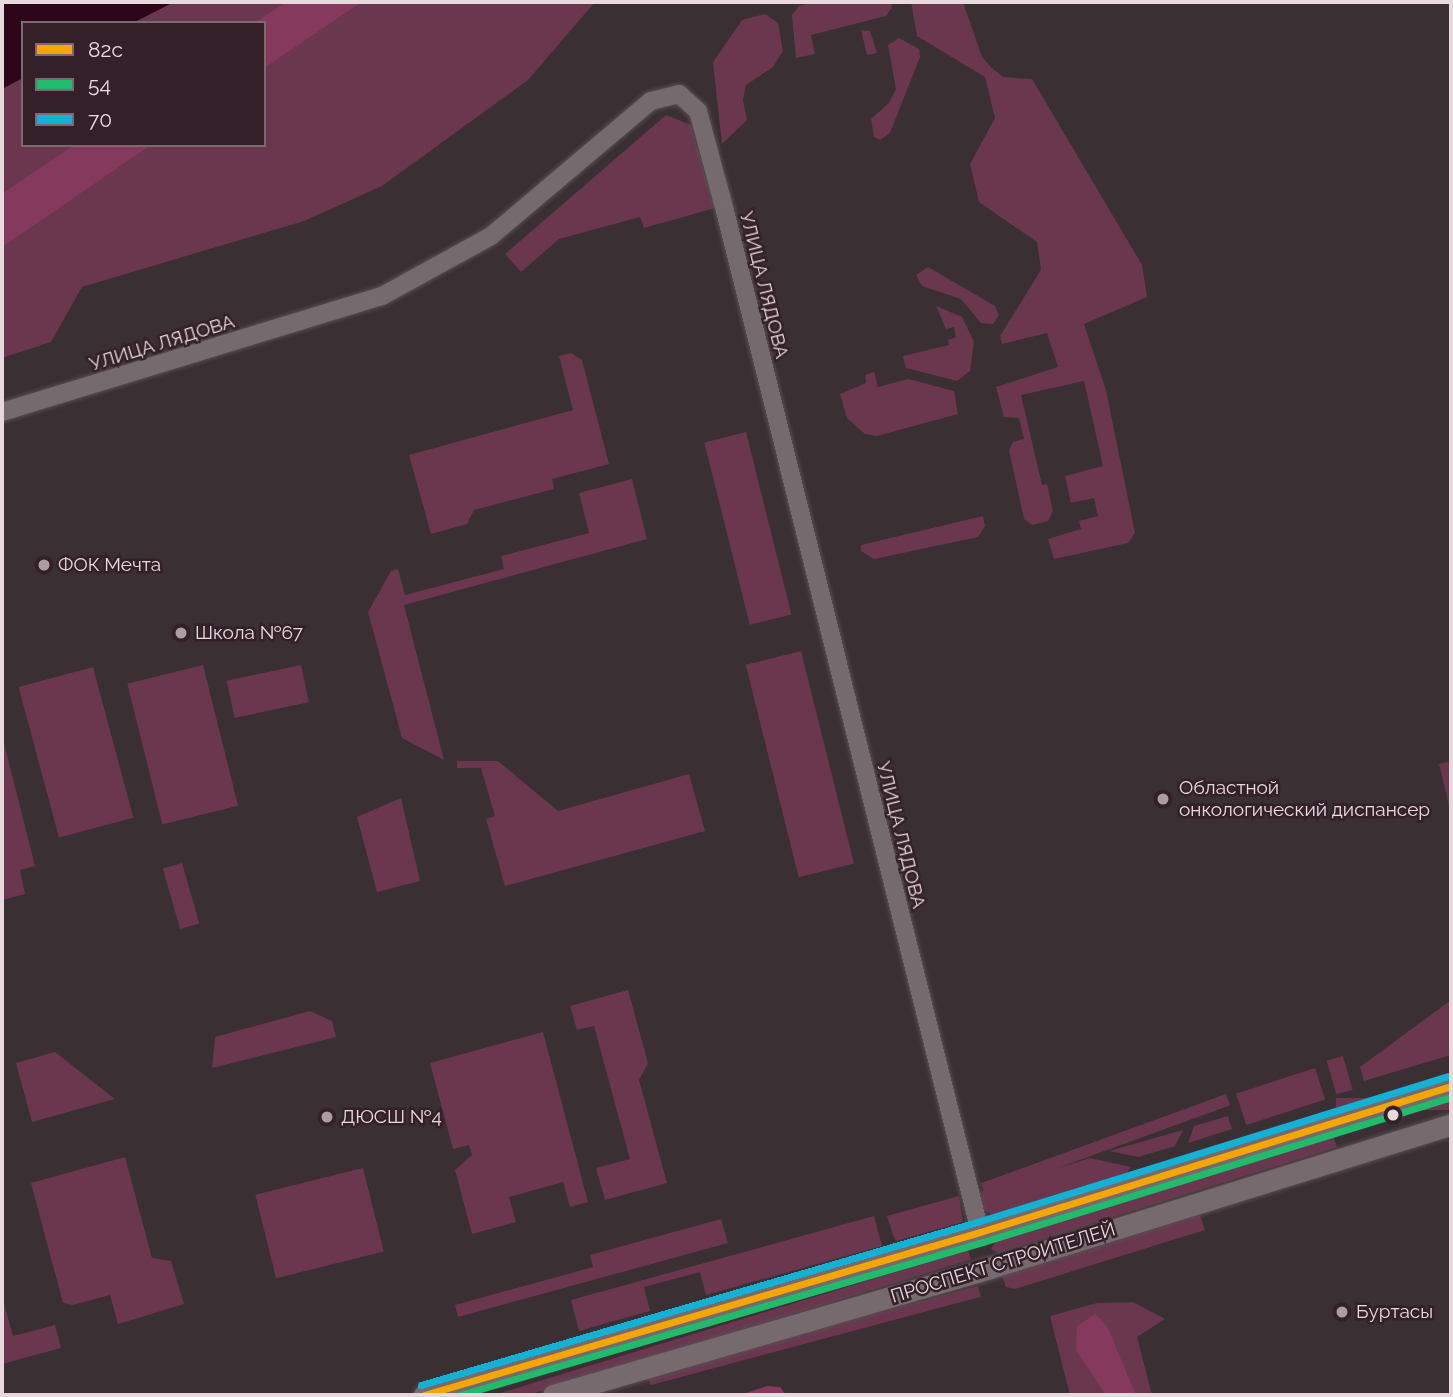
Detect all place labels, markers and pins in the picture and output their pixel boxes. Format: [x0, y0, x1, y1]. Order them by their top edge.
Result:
place label: ФОК Мечта [58, 554, 161, 576]
marker: ФОК Мечта [36, 557, 52, 573]
place label: Школа №67 [195, 622, 303, 644]
marker: Школа №67 [173, 625, 189, 641]
place label: Областной онкологический диспансер [1179, 777, 1430, 821]
marker: Областной онкологический диспансер [1153, 789, 1173, 809]
place label: ДЮСШ №4 [341, 1106, 442, 1128]
unlabelled marker [1386, 1108, 1400, 1122]
marker: ДЮСШ №4 [319, 1109, 335, 1125]
place label: Буртасы [1356, 1301, 1433, 1323]
marker: Буртасы [1334, 1304, 1350, 1320]

